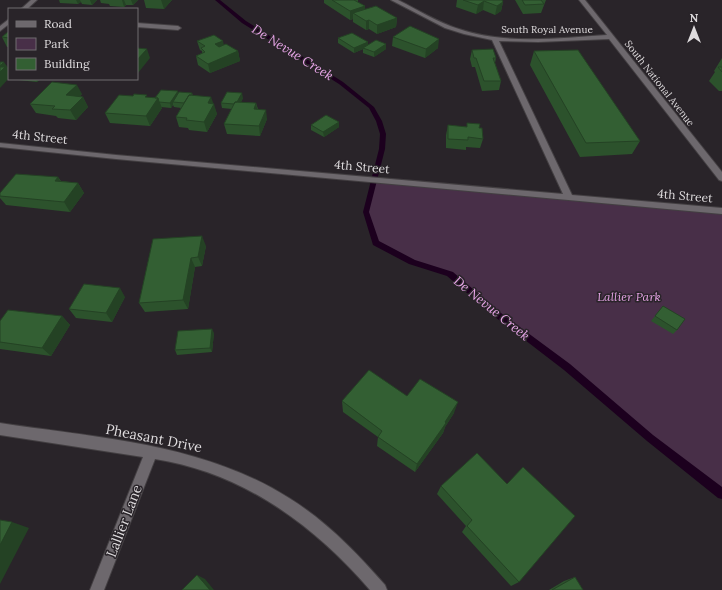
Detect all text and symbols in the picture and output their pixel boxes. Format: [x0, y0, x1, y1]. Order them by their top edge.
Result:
legend [8, 8, 138, 80]
north arrow [674, 8, 714, 48]
text: N [690, 11, 699, 25]
text: Road [44, 16, 72, 31]
water label: De Nevue Creek [249, 21, 337, 84]
street label: South Royal Avenue [501, 23, 593, 36]
text: Park [44, 36, 70, 51]
street label: South National Avenue [622, 38, 698, 129]
text: Building [44, 56, 90, 71]
street label: 4th Street [12, 126, 69, 147]
street label: 4th Street [334, 157, 391, 176]
street label: 4th Street [657, 186, 714, 205]
water label: De Nevue Creek [450, 272, 533, 344]
park label: Lallier Park [597, 289, 661, 304]
street label: Pheasant Drive [104, 420, 204, 456]
street label: Lallier Lane [102, 482, 146, 560]

